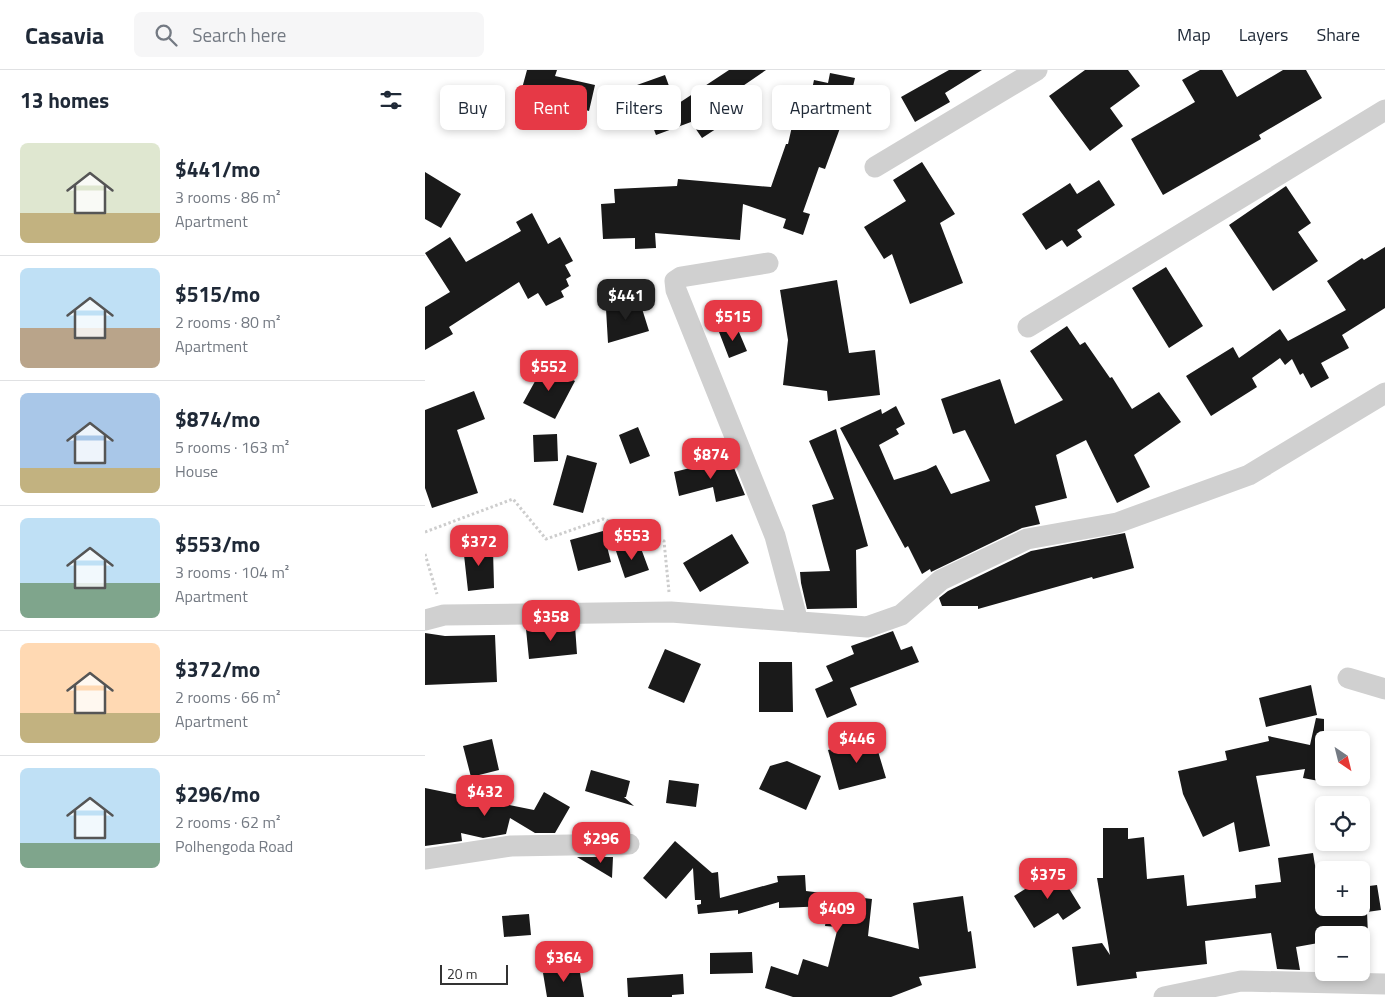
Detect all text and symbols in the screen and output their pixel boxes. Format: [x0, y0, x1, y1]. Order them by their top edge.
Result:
search box [134, 12, 484, 57]
text: Casavia [25, 17, 104, 53]
text: Search here [192, 20, 286, 49]
icon: search [152, 21, 180, 49]
text: Map [1177, 21, 1211, 48]
text: Layers [1239, 21, 1288, 48]
text: Share [1316, 21, 1360, 48]
text: 13 homes [20, 84, 109, 116]
chip: Buy [440, 85, 505, 130]
chip: Rent [515, 85, 587, 130]
chip: Filters [597, 85, 681, 130]
chip: New [691, 85, 762, 130]
chip: Apartment [772, 85, 890, 130]
icon: filters [377, 86, 405, 114]
text: $441/mo [175, 153, 260, 185]
icon: home [60, 163, 120, 223]
text: 3 rooms · 86 m² [175, 185, 280, 209]
text: Apartment [175, 209, 248, 233]
text: $515/mo [175, 278, 260, 310]
pin: $441 [596, 278, 656, 321]
text: $441 [608, 283, 644, 307]
icon: home [60, 288, 120, 348]
pin: $515 [703, 300, 763, 342]
text: $515 [715, 304, 751, 328]
text: 2 rooms · 80 m² [175, 310, 280, 334]
text: Apartment [175, 334, 248, 358]
pin: $552 [519, 350, 579, 392]
text: $552 [531, 354, 567, 378]
text: $874/mo [175, 403, 260, 435]
icon: home [60, 413, 120, 473]
text: 5 rooms · 163 m² [175, 435, 289, 459]
pin: $874 [681, 438, 741, 480]
text: $874 [693, 442, 729, 466]
text: House [175, 459, 218, 483]
pin: $553 [602, 518, 662, 561]
text: $553 [614, 523, 650, 547]
pin: $372 [449, 524, 509, 567]
text: $553/mo [175, 528, 260, 560]
text: $372 [461, 529, 497, 553]
icon: home [60, 538, 120, 598]
text: 3 rooms · 104 m² [175, 560, 289, 584]
text: Apartment [175, 584, 248, 608]
pin: $358 [521, 600, 581, 642]
text: $358 [533, 604, 569, 628]
text: $372/mo [175, 653, 260, 685]
icon: home [60, 663, 120, 723]
text: 2 rooms · 66 m² [175, 685, 280, 709]
text: Apartment [175, 709, 248, 733]
pin: $446 [827, 722, 887, 764]
text: $446 [839, 726, 875, 750]
north arrow [1315, 731, 1370, 786]
map controls [1315, 731, 1370, 981]
pin: $432 [455, 774, 515, 817]
text: $296/mo [175, 778, 260, 810]
text: $432 [467, 779, 503, 803]
icon: home [60, 788, 120, 848]
button: locate [1315, 796, 1370, 851]
text: 2 rooms · 62 m² [175, 810, 280, 834]
pin: $296 [571, 822, 631, 864]
text: $296 [583, 826, 619, 850]
text: Polhengoda Road [175, 834, 293, 858]
pin: $375 [1018, 858, 1078, 900]
button: + [1315, 861, 1370, 916]
text: $375 [1030, 862, 1066, 886]
pin: $409 [807, 892, 867, 934]
text: $409 [819, 896, 855, 920]
button: − [1315, 926, 1370, 981]
pin: $364 [534, 940, 594, 983]
text: $364 [546, 945, 582, 969]
scale bar [440, 962, 507, 985]
text: 20 m [447, 963, 477, 984]

